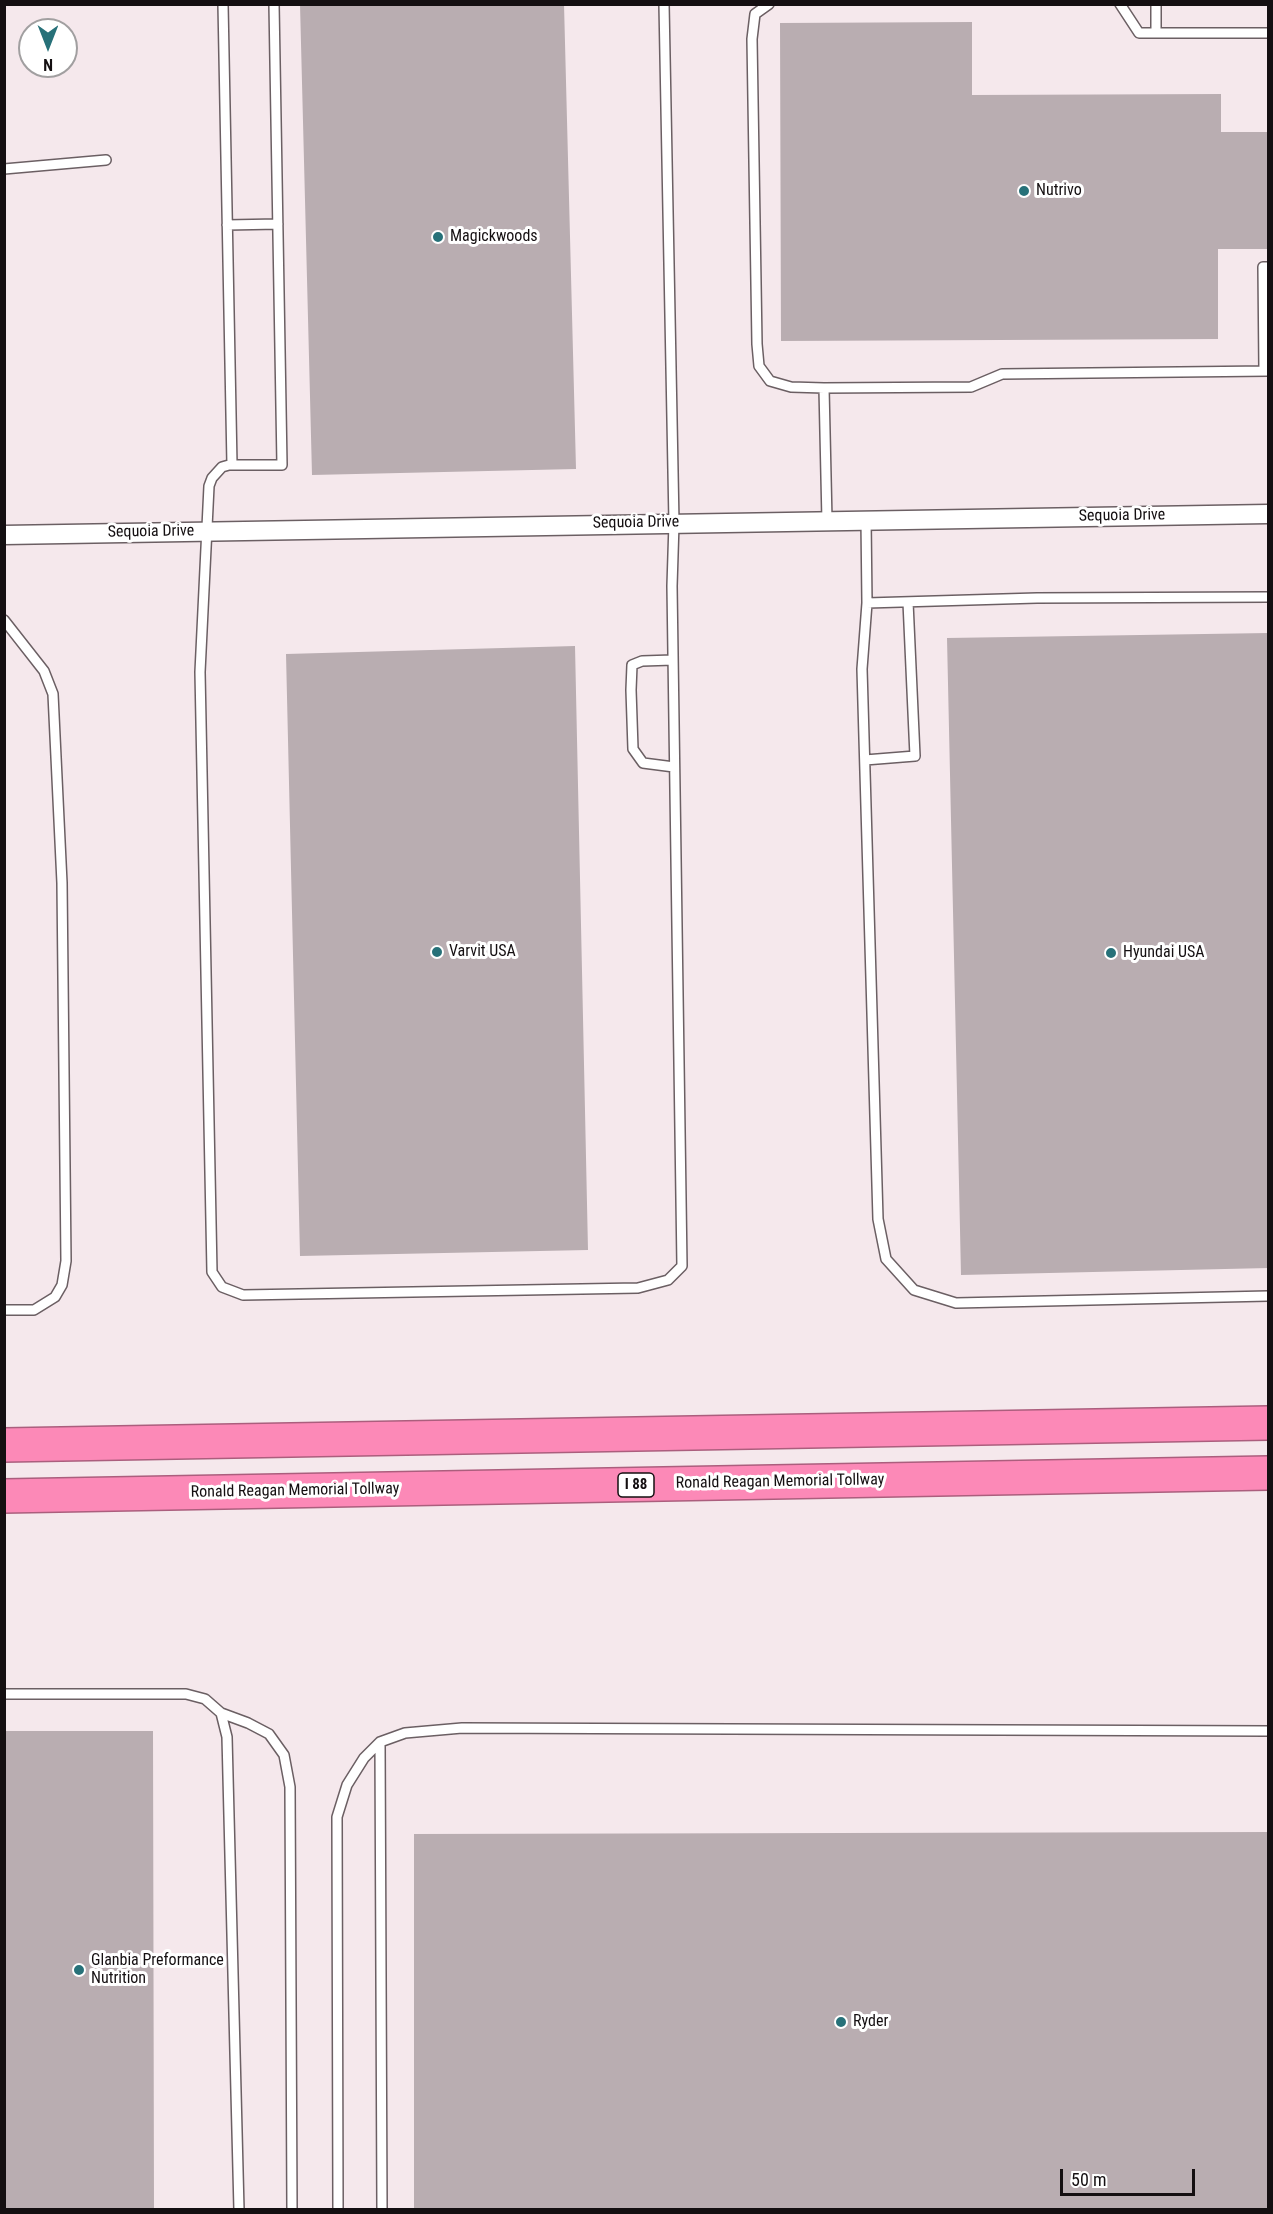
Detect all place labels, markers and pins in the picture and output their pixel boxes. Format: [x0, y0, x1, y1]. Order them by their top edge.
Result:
place label: Nutrivo [1036, 181, 1082, 201]
marker: Nutrivo [1017, 184, 1031, 198]
place label: Magickwoods [450, 227, 538, 247]
marker: Magickwoods [431, 230, 445, 244]
place label: Varvit USA [449, 942, 516, 962]
place label: Hyundai USA [1123, 943, 1205, 963]
marker: Varvit USA [430, 945, 444, 959]
marker: Hyundai USA [1104, 946, 1118, 960]
place label: Glanbia Preformance Nutrition [91, 1951, 224, 1989]
marker: Glanbia Preformance Nutrition [72, 1963, 86, 1977]
place label: Ryder [853, 2012, 888, 2032]
marker: Ryder [834, 2015, 848, 2029]

